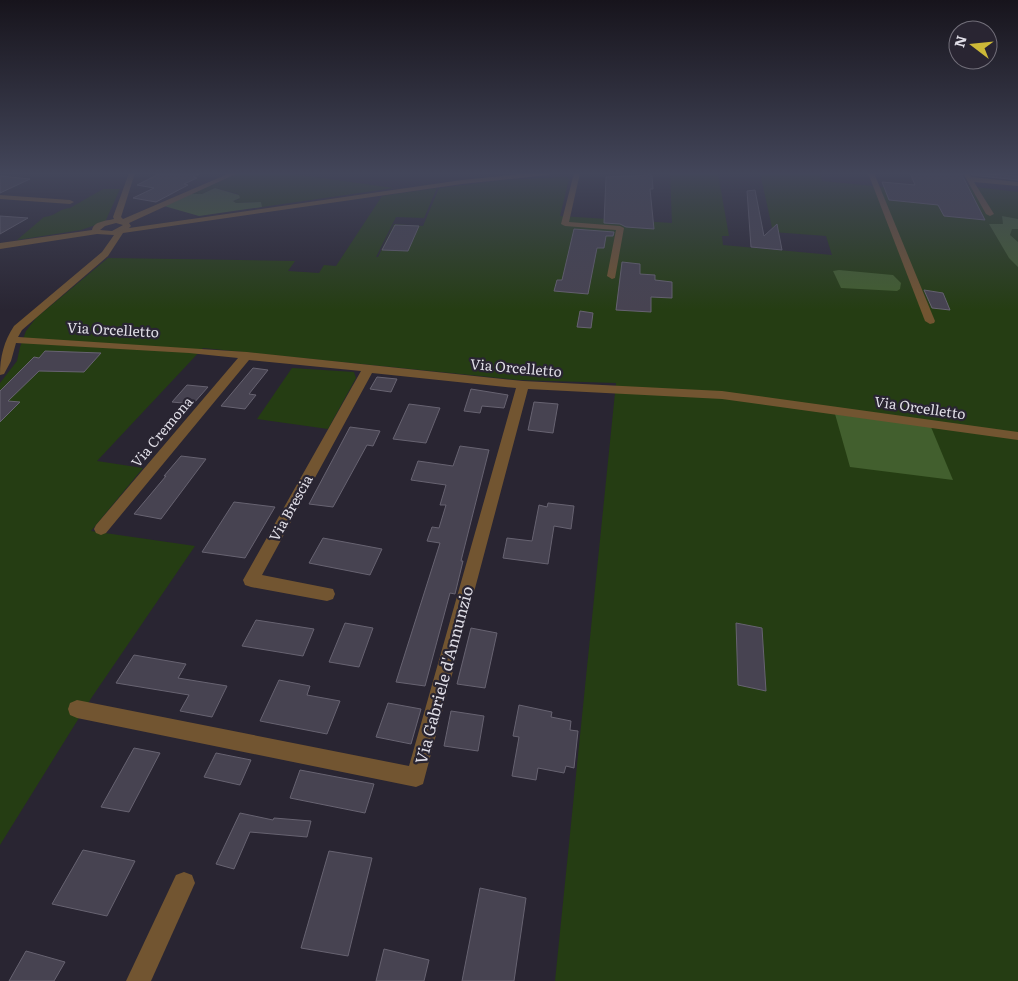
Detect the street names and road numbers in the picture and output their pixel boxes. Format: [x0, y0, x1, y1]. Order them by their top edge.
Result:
street label: Via Orcelletto [67, 317, 160, 341]
street label: Via Orcelletto [469, 353, 563, 381]
street label: Via Cremona [126, 391, 197, 471]
street label: Via Orcelletto [873, 391, 967, 423]
street label: Via Brescia [264, 470, 317, 544]
street label: Via Gabriele d'Annunzio [408, 583, 478, 766]

